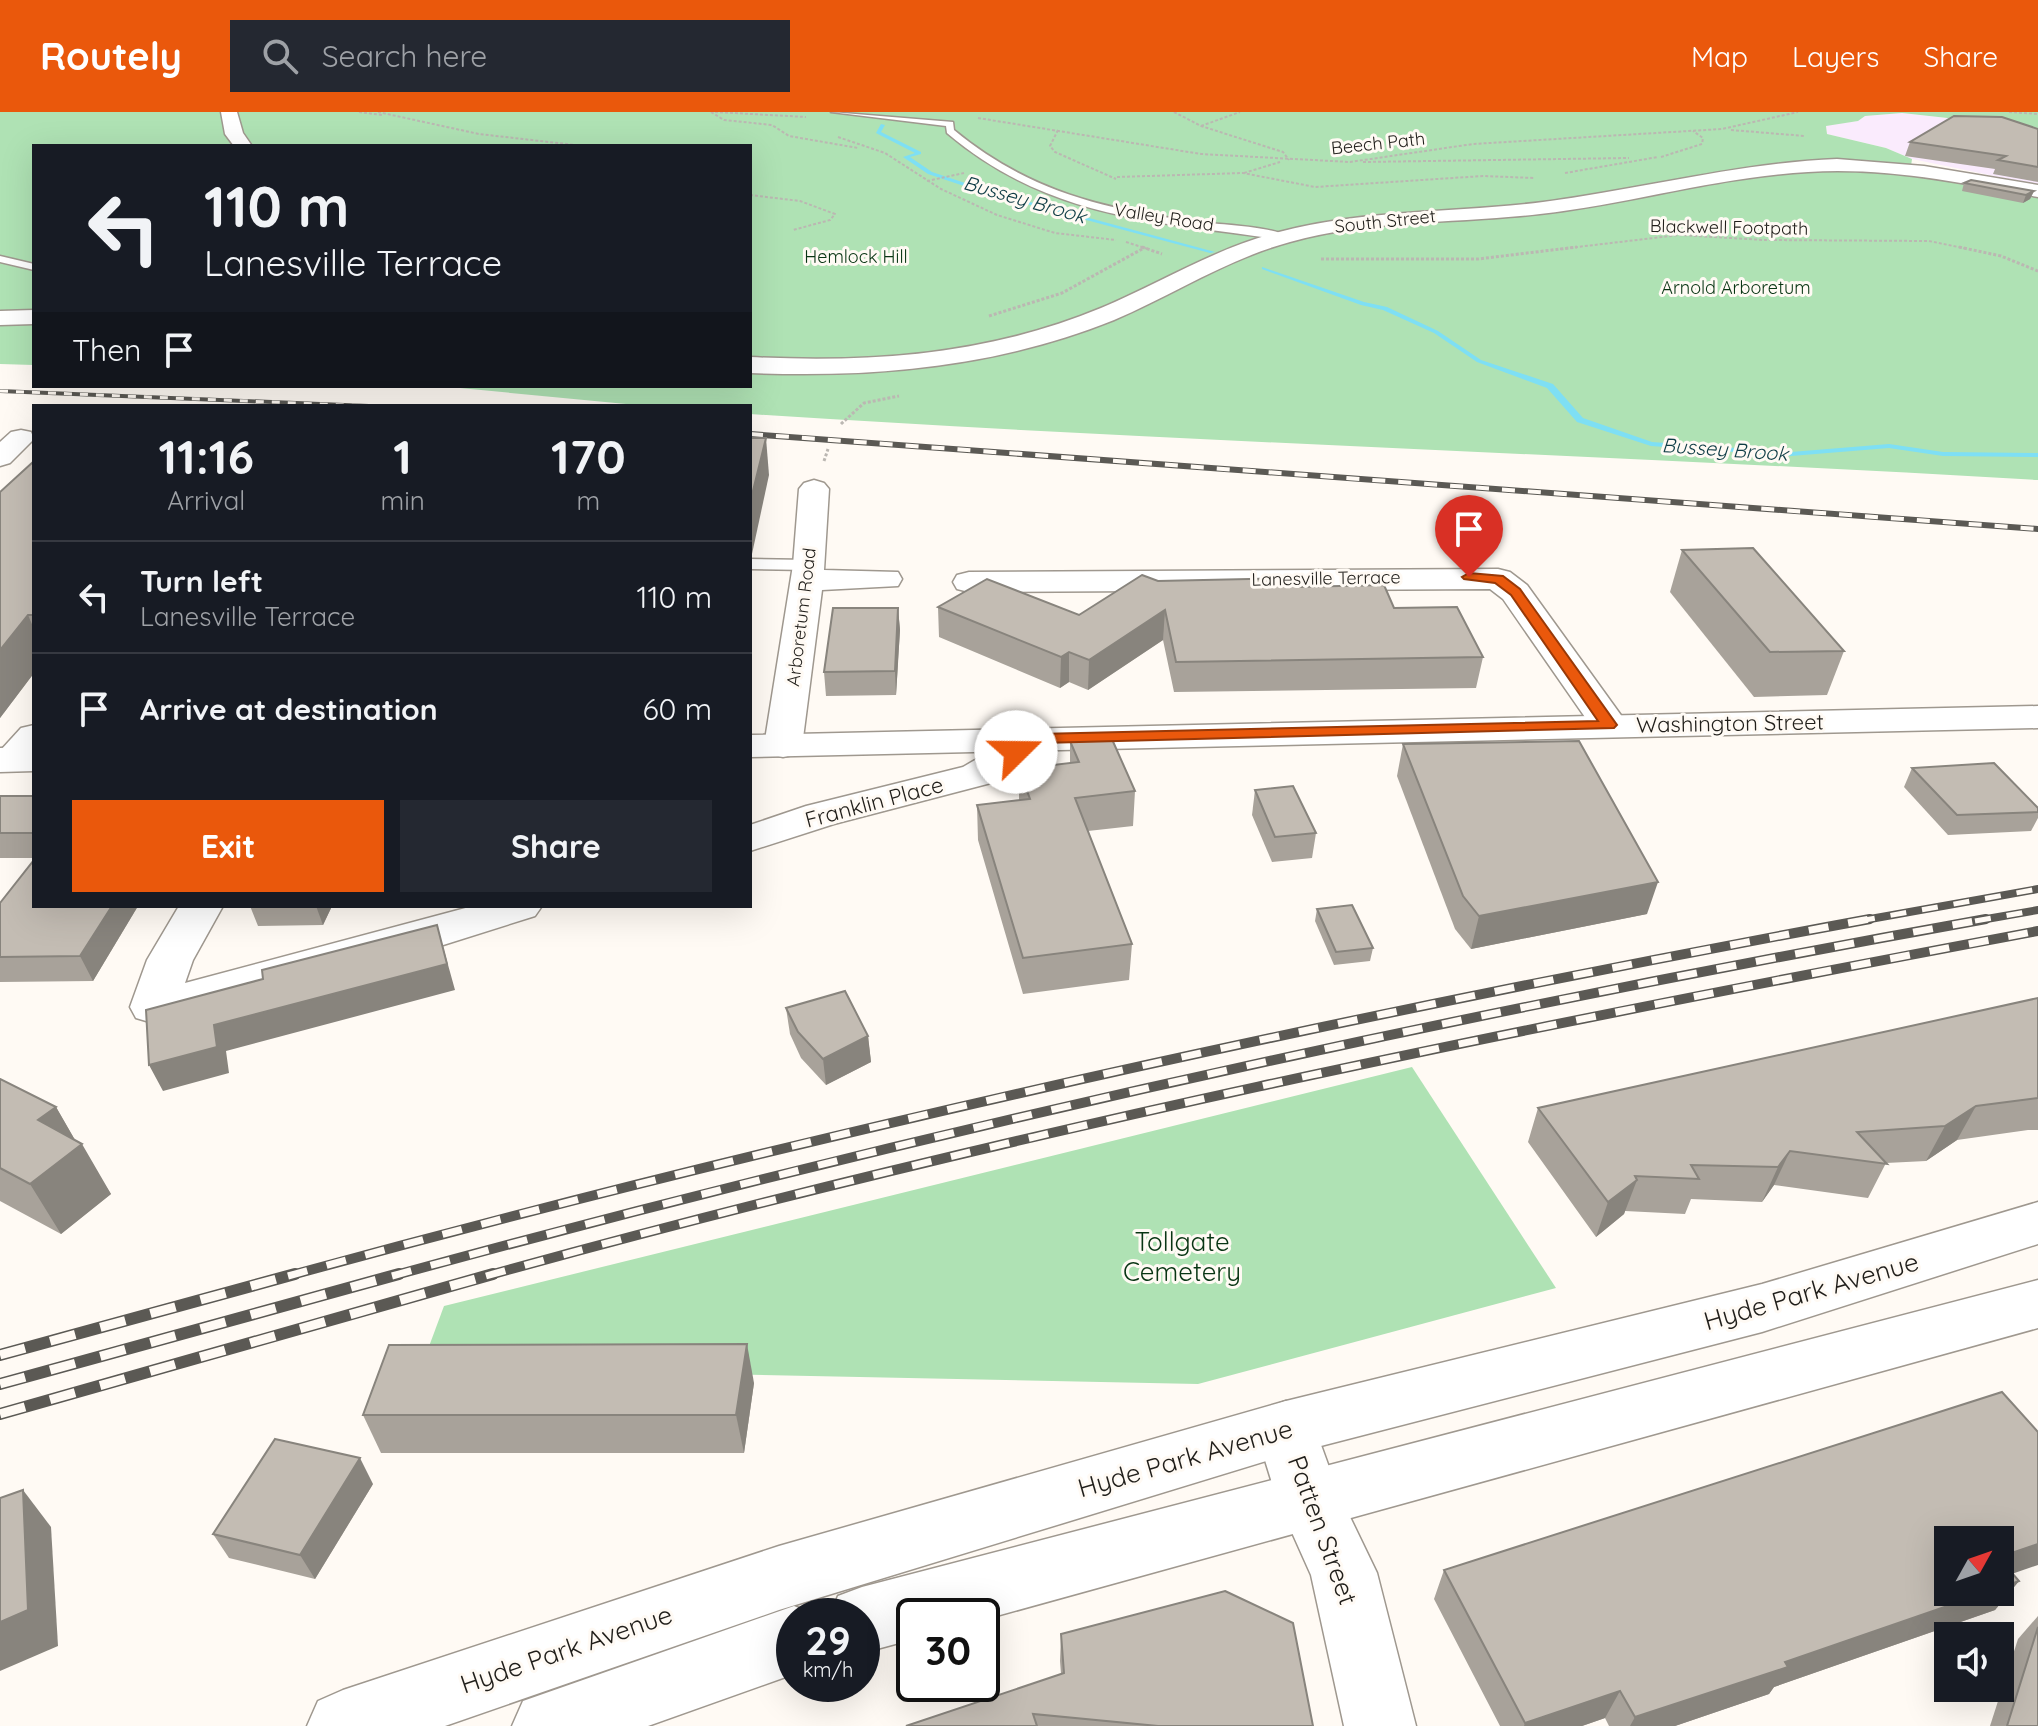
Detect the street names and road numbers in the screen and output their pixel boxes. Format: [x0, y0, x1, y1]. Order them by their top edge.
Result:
street label: Beech Path [1330, 127, 1426, 159]
street label: Valley Road [1113, 198, 1215, 236]
street label: South Street [1333, 204, 1437, 238]
street label: Blackwell Footpath [1650, 214, 1808, 240]
street label: Arboretum Road [781, 546, 821, 688]
street label: Lanesville Terrace [1251, 565, 1401, 591]
street label: Washington Street [1636, 707, 1824, 739]
street label: Franklin Place [802, 770, 946, 834]
street label: Hyde Park Avenue [1700, 1245, 1922, 1337]
street label: Hyde Park Avenue [1074, 1412, 1296, 1504]
street label: Patten Street [1281, 1451, 1365, 1609]
street label: Hyde Park Avenue [456, 1597, 676, 1701]

